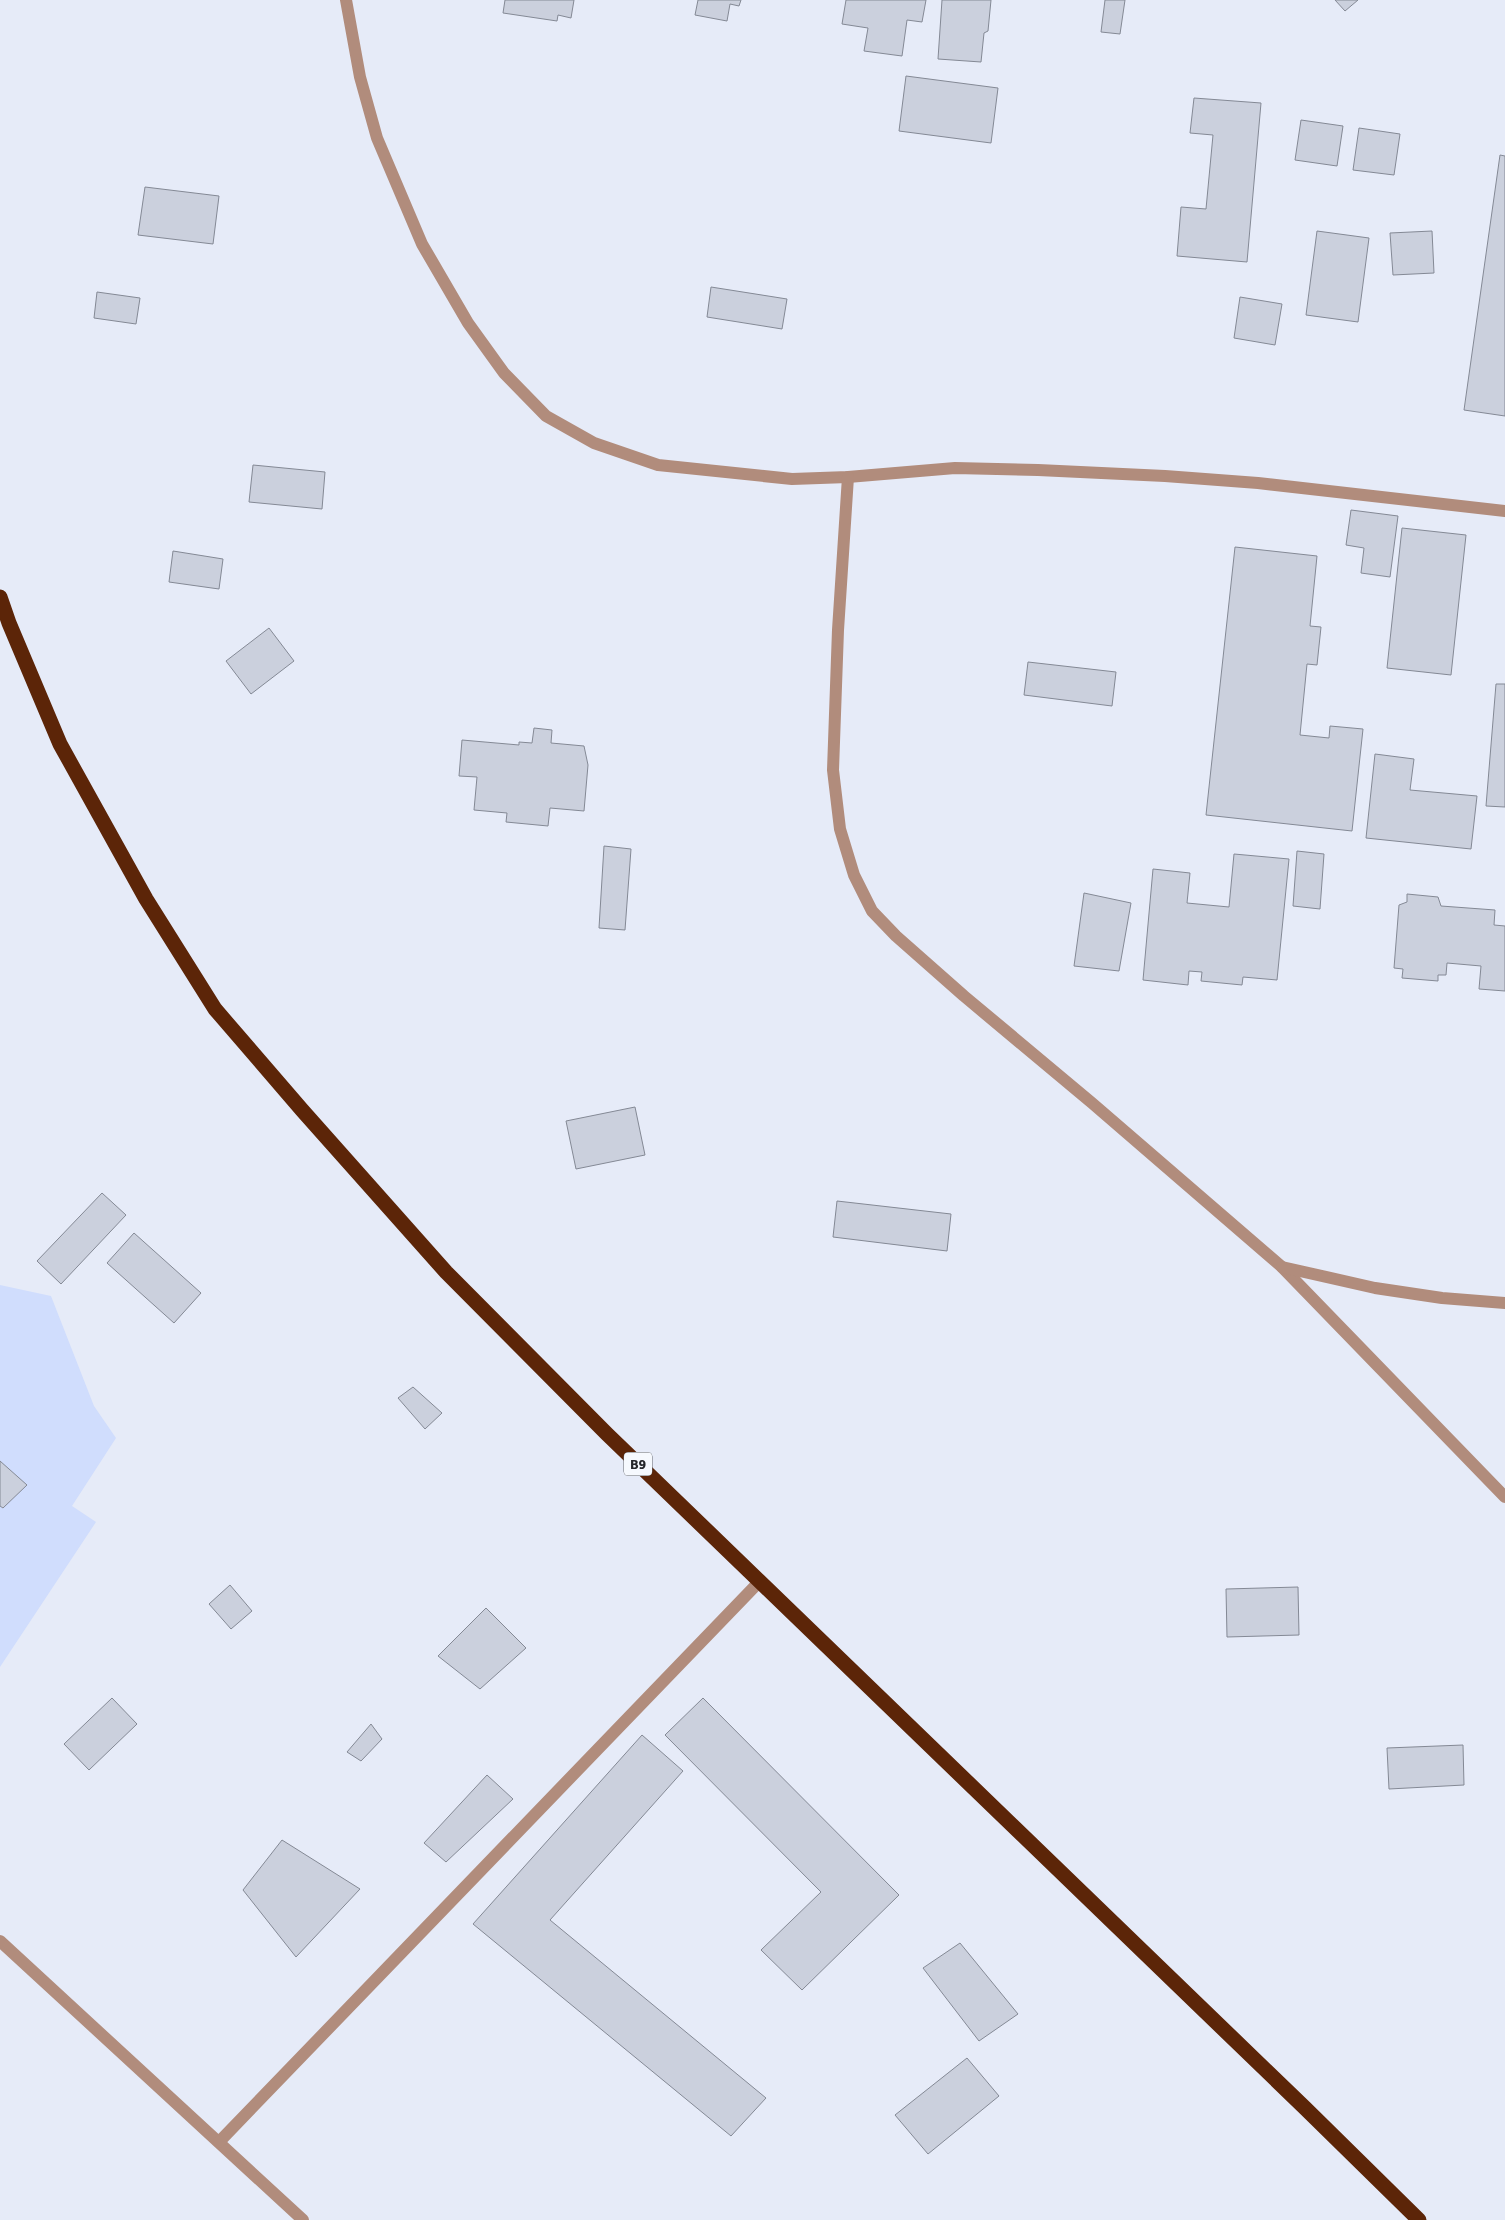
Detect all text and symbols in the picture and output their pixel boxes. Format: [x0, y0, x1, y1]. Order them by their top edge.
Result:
road number: B9 [624, 1452, 652, 1476]

